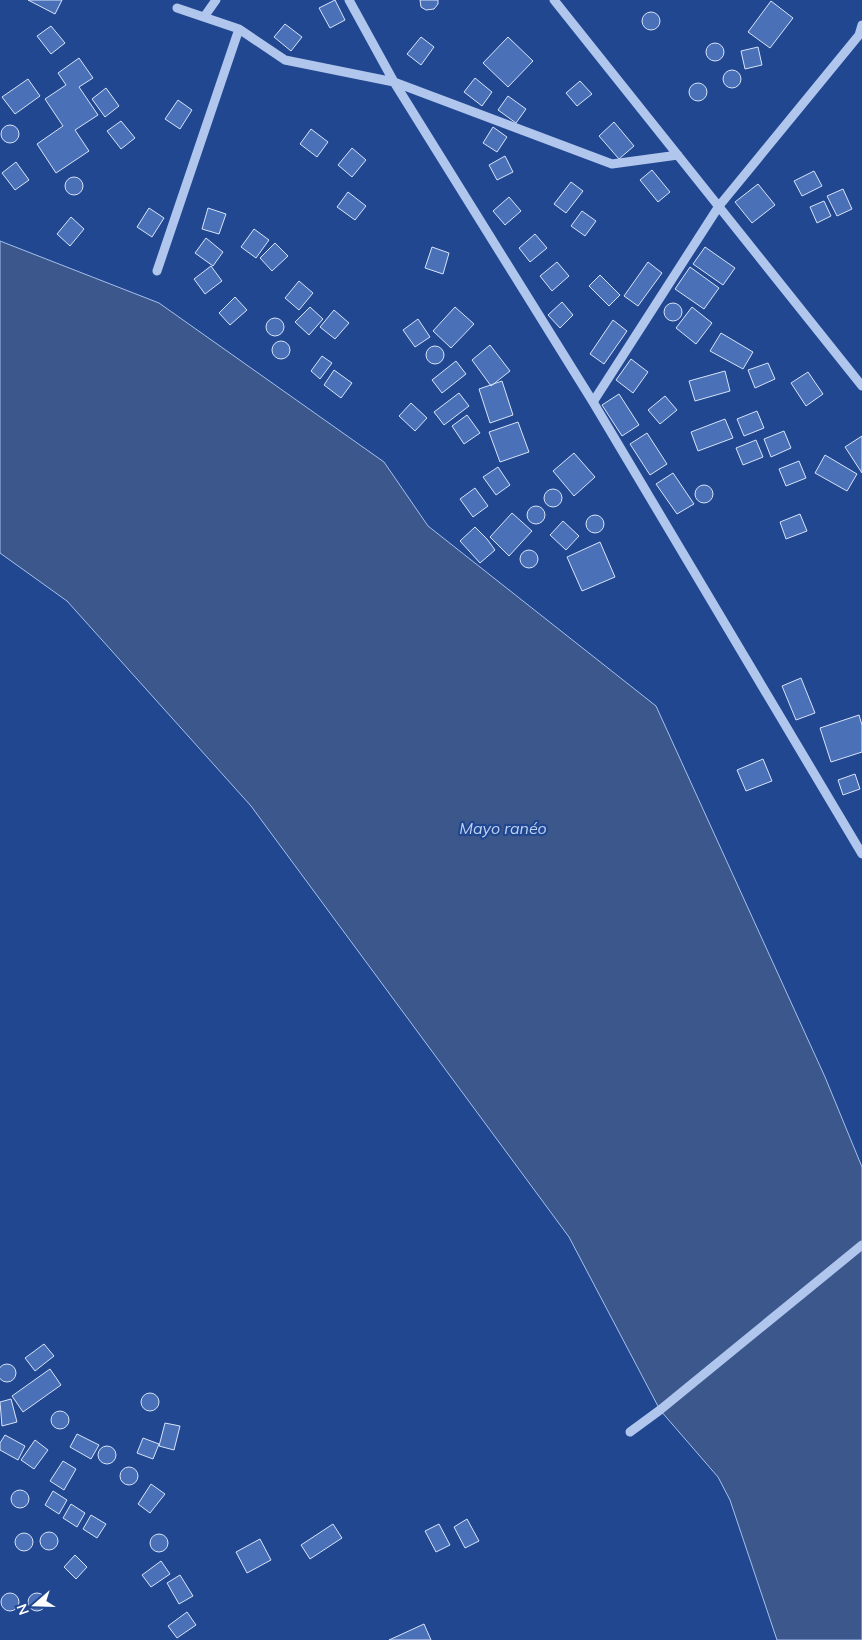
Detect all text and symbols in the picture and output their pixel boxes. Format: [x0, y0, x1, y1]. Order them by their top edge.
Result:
water label: Mayo ranéo [459, 818, 547, 838]
north arrow [10, 1580, 60, 1630]
text: N [13, 1601, 33, 1617]

